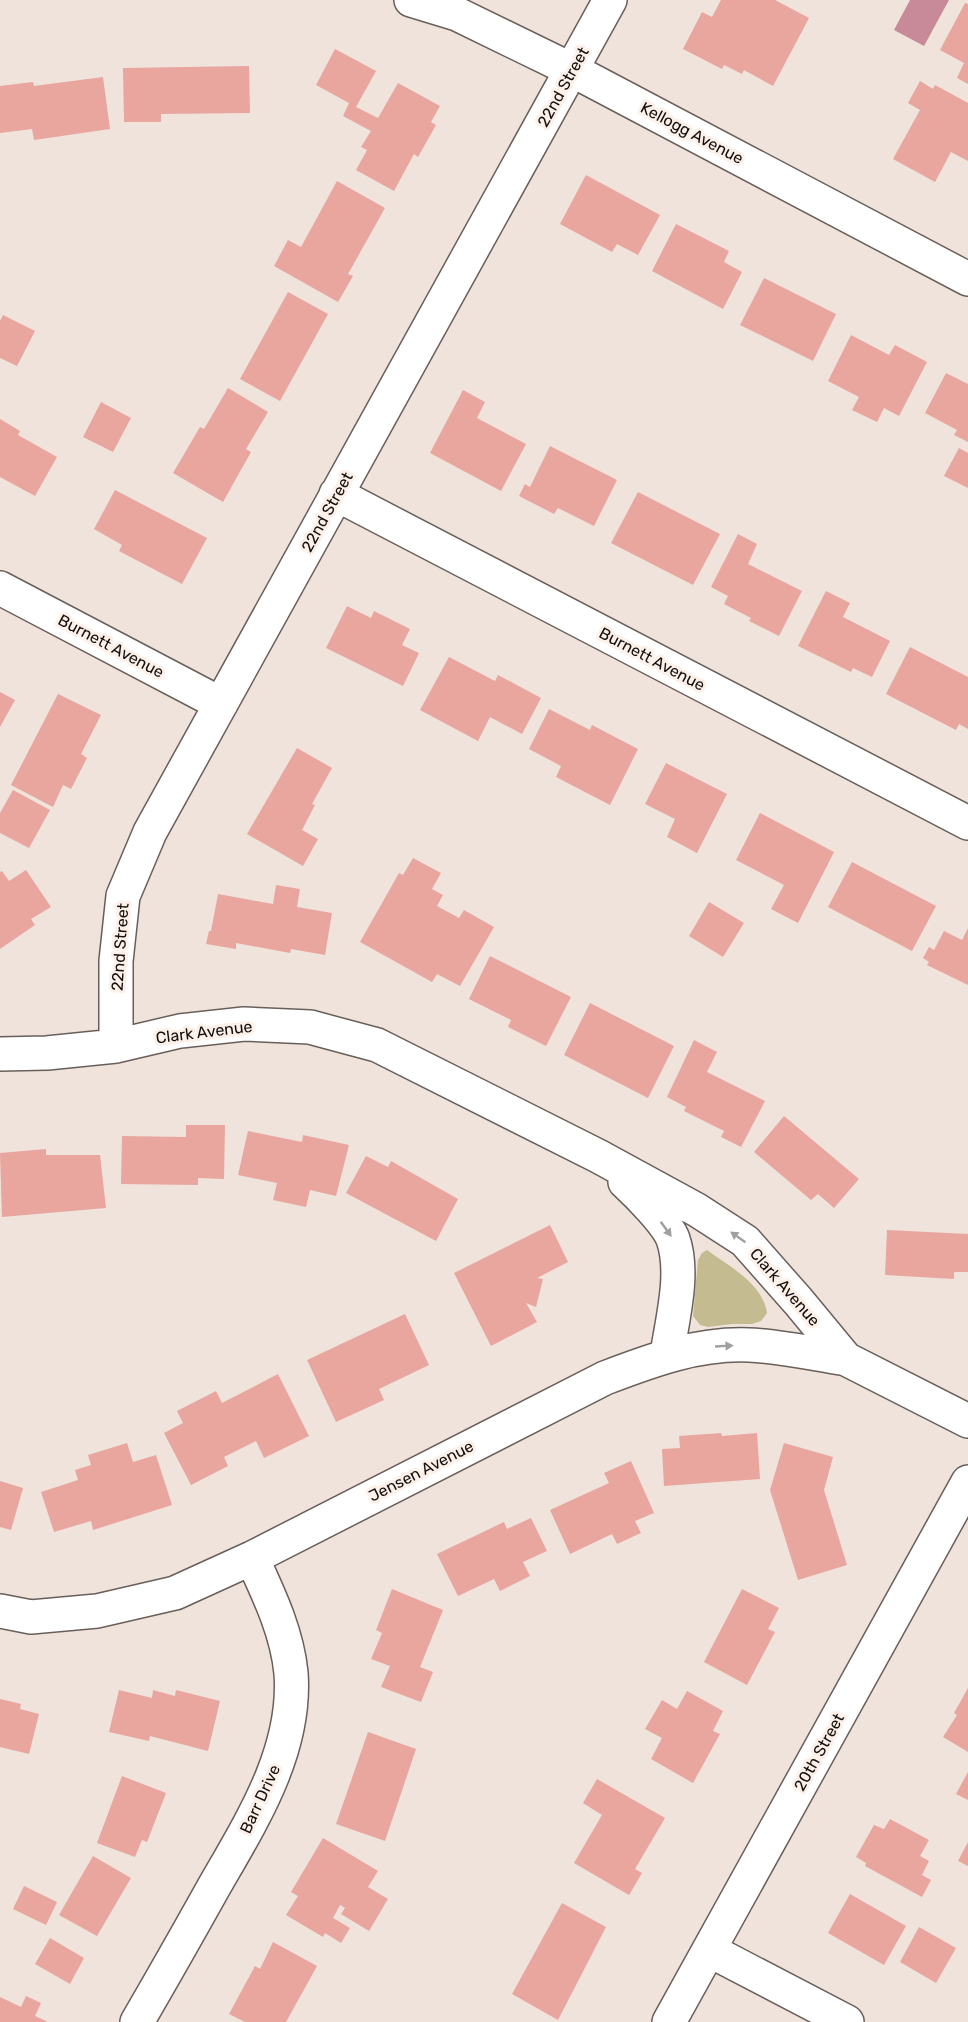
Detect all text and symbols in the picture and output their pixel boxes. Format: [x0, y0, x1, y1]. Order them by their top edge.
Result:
street label: 22nd Street [533, 44, 593, 130]
street label: Kellogg Avenue [637, 98, 747, 168]
street label: 22nd Street [297, 469, 357, 555]
street label: Burnett Avenue [55, 610, 167, 682]
street label: Burnett Avenue [596, 623, 708, 695]
street label: 22nd Street [107, 902, 133, 992]
street label: Clark Avenue [155, 1017, 253, 1047]
one-way arrow [660, 1220, 672, 1236]
one-way arrow [730, 1231, 746, 1243]
street label: Clark Avenue [746, 1244, 824, 1330]
one-way arrow [715, 1342, 734, 1351]
street label: Jensen Avenue [365, 1436, 477, 1506]
street label: 20th Street [790, 1710, 848, 1794]
street label: Barr Drive [236, 1762, 284, 1836]

